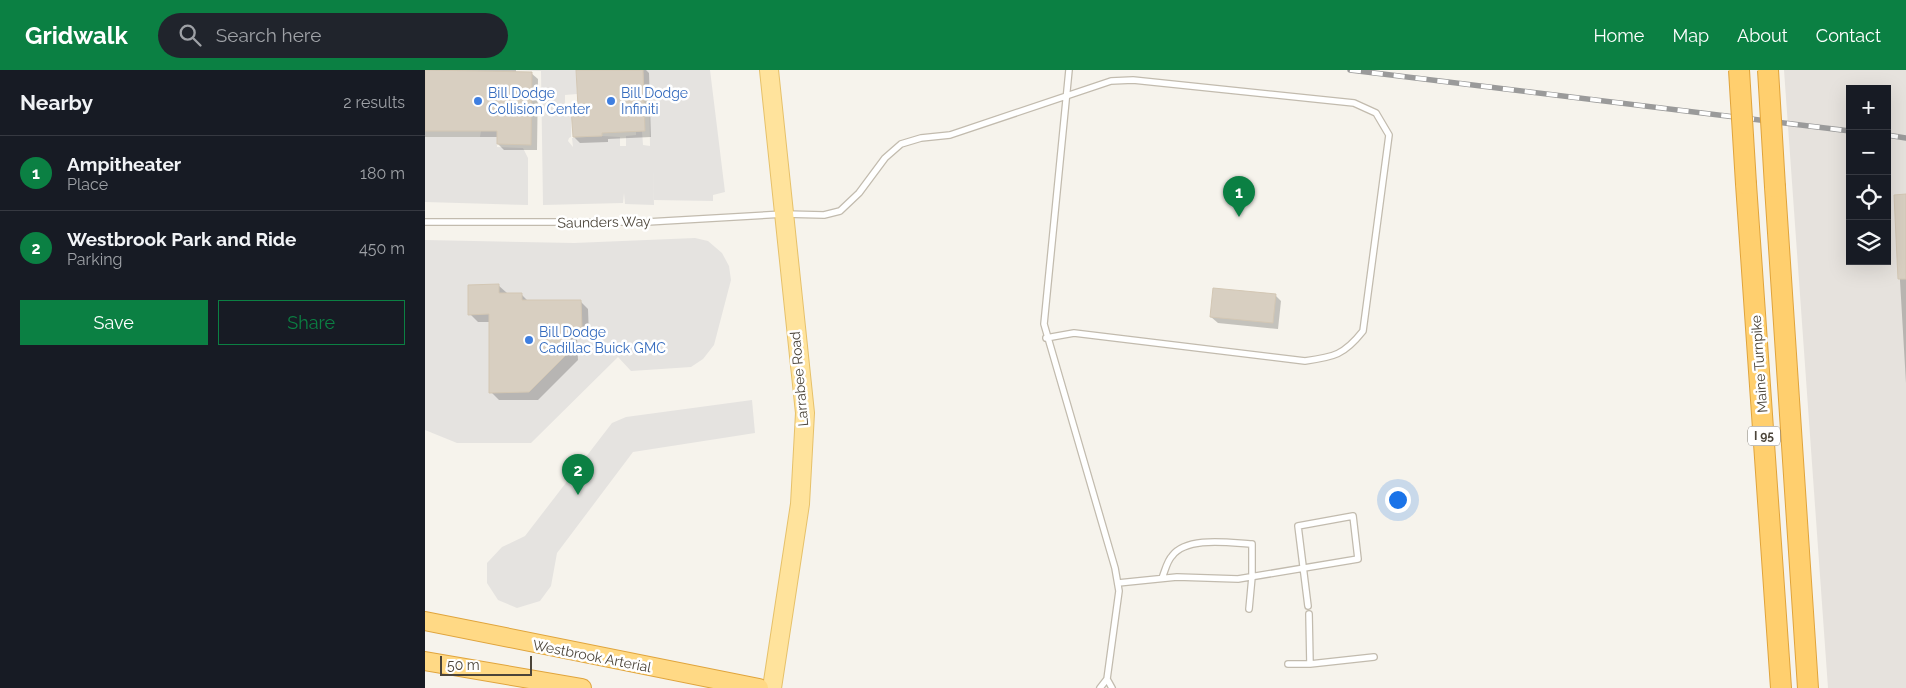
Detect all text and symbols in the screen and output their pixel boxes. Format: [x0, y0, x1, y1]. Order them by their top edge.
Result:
search box [158, 13, 508, 58]
text: Gridwalk [25, 21, 128, 50]
icon: search [176, 21, 204, 49]
text: Search here [216, 24, 321, 46]
text: Home [1593, 25, 1644, 46]
text: Map [1672, 25, 1709, 46]
text: About [1737, 25, 1788, 46]
text: Contact [1816, 25, 1881, 46]
place label: Bill Dodge Collision Center [488, 85, 590, 117]
place label: Bill Dodge Infiniti [621, 85, 688, 117]
map controls [1846, 85, 1891, 265]
button: + [1846, 85, 1891, 130]
text: Nearby [20, 90, 93, 115]
text: 2 results [343, 93, 405, 112]
marker: Bill Dodge Collision Center [472, 95, 484, 107]
marker: Bill Dodge Infiniti [605, 95, 617, 107]
button: − [1846, 130, 1891, 175]
text: Ampitheater [67, 153, 181, 175]
text: 1 [32, 164, 40, 183]
text: 180 m [360, 164, 405, 183]
text: Place [67, 175, 108, 194]
button: locate [1846, 175, 1891, 220]
pin: 1 [1223, 176, 1255, 217]
street label: Saunders Way [557, 213, 651, 231]
button: layers [1846, 220, 1891, 265]
text: Westbrook Park and Ride [67, 228, 297, 250]
text: 2 [31, 239, 41, 258]
text: 450 m [359, 239, 405, 258]
text: Parking [67, 250, 122, 269]
button: Save [20, 300, 208, 345]
button: Share [218, 300, 405, 345]
street label: Maine Turnpike [1748, 314, 1770, 414]
place label: Bill Dodge Cadillac Buick GMC [539, 324, 666, 356]
street label: Larrabee Road [787, 331, 811, 427]
marker: Bill Dodge Cadillac Buick GMC [523, 334, 535, 346]
road number: I 95 [1748, 426, 1780, 446]
pin: 2 [562, 454, 594, 495]
your location [1385, 487, 1411, 513]
street label: Westbrook Arterial [531, 637, 653, 675]
scale bar [440, 653, 533, 676]
text: 50 m [447, 657, 480, 673]

